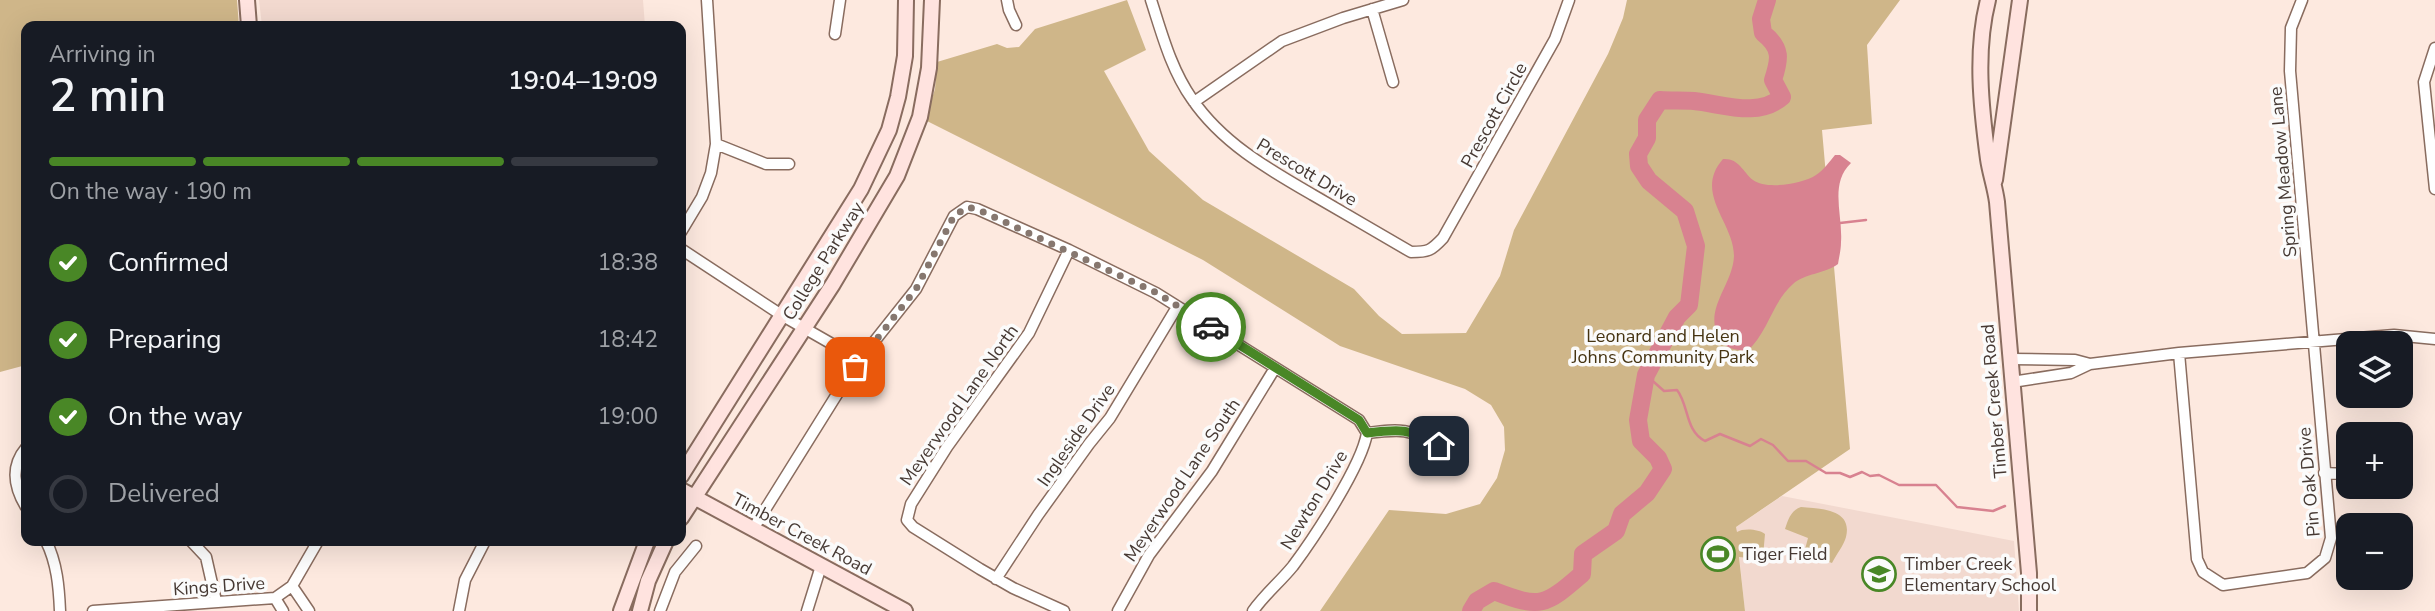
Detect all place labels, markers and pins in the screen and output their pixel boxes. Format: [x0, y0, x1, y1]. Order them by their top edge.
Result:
pin [825, 337, 885, 397]
pin [1409, 416, 1469, 476]
sports icon: Tiger Field [1699, 535, 1737, 573]
place label: Tiger Field [1742, 542, 1828, 566]
place label: Timber Creek Elementary School [1904, 552, 2057, 597]
school or university icon: Timber Creek Elementary School [1860, 555, 1898, 593]

